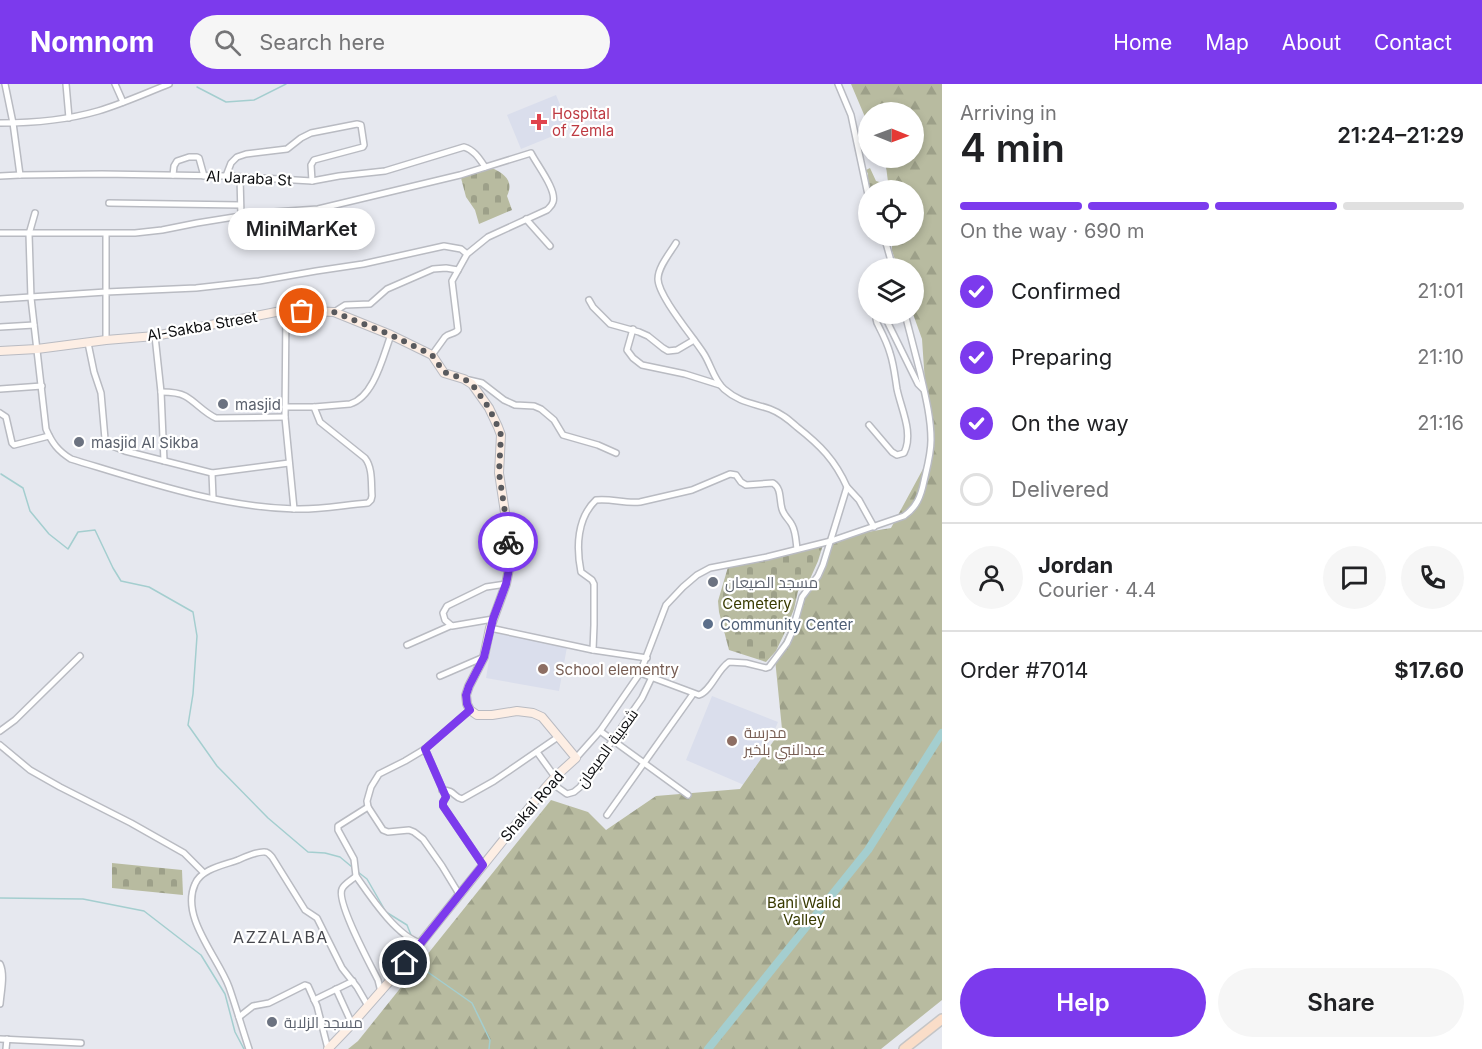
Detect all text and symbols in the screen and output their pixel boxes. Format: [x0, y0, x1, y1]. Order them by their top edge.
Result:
search box [190, 15, 610, 69]
text: Nomnom [30, 25, 154, 59]
icon: search [211, 26, 244, 59]
text: Search here [259, 29, 385, 55]
text: Home [1113, 30, 1172, 55]
text: Map [1205, 30, 1249, 55]
text: About [1282, 30, 1341, 55]
text: Contact [1374, 30, 1452, 55]
text: Arriving in [960, 101, 1057, 125]
north arrow [858, 102, 924, 168]
map controls [858, 102, 924, 324]
place label: Hospital of Zemla [552, 104, 614, 140]
marker: Hospital of Zemla [530, 113, 548, 131]
text: 21:24–21:29 [1337, 122, 1464, 148]
text: 4 min [960, 124, 1065, 171]
street label: Al Jaraba St [206, 166, 292, 190]
button: locate [858, 180, 924, 246]
callout: MiniMarKet [228, 209, 376, 251]
text: MiniMarKet [246, 217, 357, 241]
text: On the way · 690 m [960, 219, 1145, 243]
button: layers [858, 258, 924, 324]
icon: check [960, 275, 993, 308]
text: Confirmed [1011, 278, 1121, 304]
text: 21:01 [1417, 279, 1464, 303]
pin [276, 285, 327, 336]
icon: bag [285, 294, 318, 327]
street label: Al-Sakba Street [145, 307, 259, 345]
icon: check [960, 341, 993, 374]
text: Preparing [1011, 344, 1112, 370]
text: 21:10 [1417, 345, 1464, 369]
place label: masjid [235, 395, 281, 414]
marker: masjid [216, 397, 230, 411]
icon: check [960, 407, 993, 440]
text: On the way [1011, 410, 1129, 436]
text: 21:16 [1417, 411, 1464, 435]
place label: masjid Al Sikba [91, 433, 199, 452]
marker: masjid Al Sikba [72, 435, 86, 449]
text: Delivered [1011, 476, 1109, 502]
courier [478, 512, 538, 572]
icon: bike [492, 526, 525, 559]
button: person [960, 546, 1023, 609]
button: chat [1323, 546, 1386, 609]
button: phone [1401, 546, 1464, 609]
text: Jordan [1038, 552, 1113, 578]
place label: مسجد الصيعان [725, 573, 818, 593]
marker: مسجد الصيعان [706, 575, 720, 589]
text: Courier · 4.4 [1038, 578, 1156, 602]
park label: Cemetery [722, 594, 792, 613]
place label: Community Center [720, 615, 854, 634]
marker: Community Center [701, 617, 715, 631]
text: Order #7014 [960, 657, 1089, 683]
text: $17.60 [1394, 657, 1464, 683]
place label: School elementry [555, 660, 680, 679]
marker: School elementry [536, 662, 550, 676]
street label: شعبية الصيعان [572, 705, 643, 792]
place label: مدرسة عبدالنبي بلخير [743, 723, 825, 762]
marker: مدرسة عبدالنبي بلخير [725, 734, 739, 748]
street label: Shakal Road [496, 767, 568, 845]
park label: Bani Walid Valley [767, 893, 841, 929]
district label: AZZALABA [233, 927, 329, 947]
pin [379, 937, 430, 988]
icon: home [388, 946, 421, 979]
button: Help [960, 968, 1206, 1037]
button: Share [1218, 968, 1464, 1037]
place label: مسجد الزلابة [284, 1013, 363, 1032]
marker: مسجد الزلابة [265, 1015, 279, 1029]

